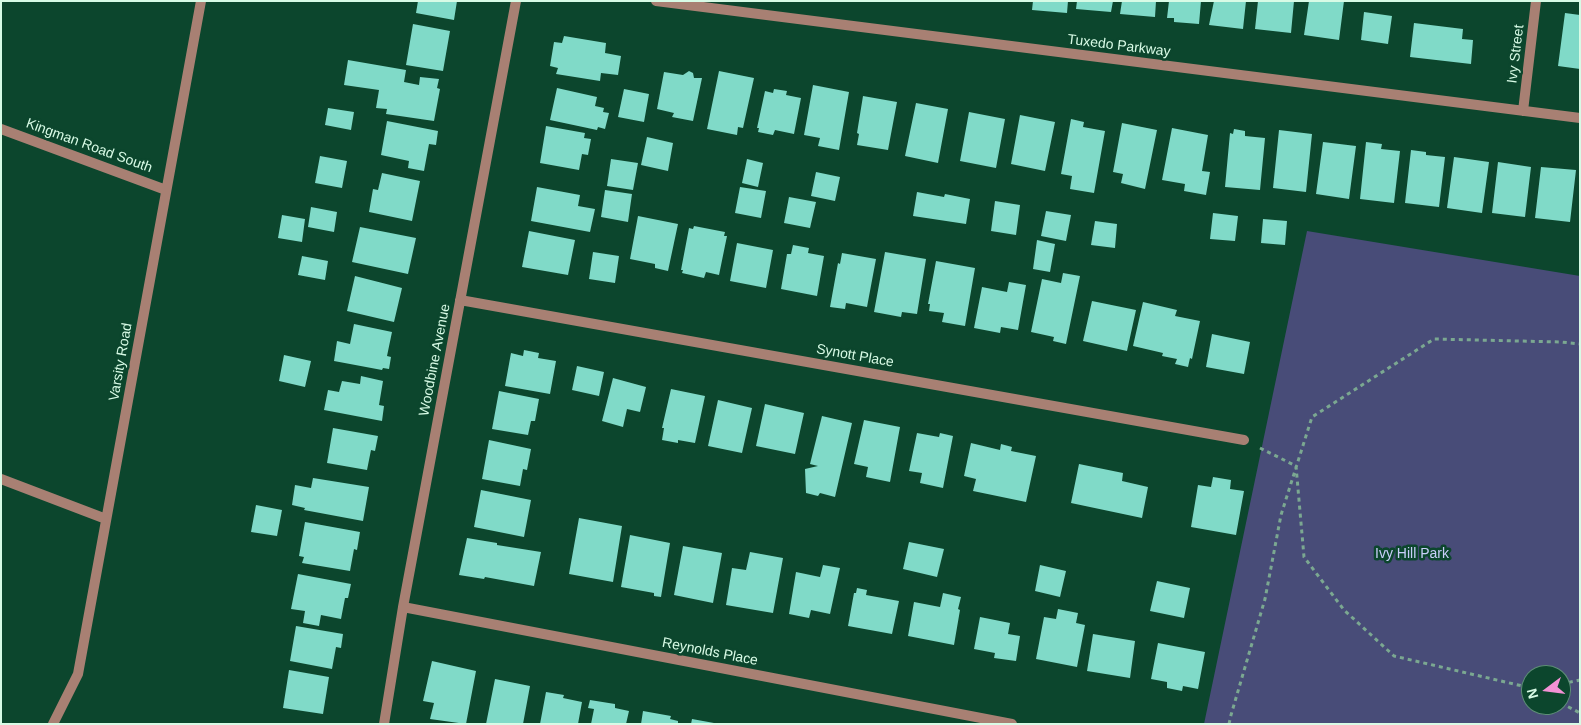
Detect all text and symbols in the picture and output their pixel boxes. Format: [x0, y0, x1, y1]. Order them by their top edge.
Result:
street label: Ivy Street [1504, 24, 1528, 84]
street label: Tuxedo Parkway [1066, 31, 1172, 61]
street label: Kingman Road South [24, 115, 154, 177]
street label: Woodbine Avenue [416, 302, 454, 418]
street label: Varsity Road [106, 322, 136, 402]
street label: Synott Place [815, 341, 895, 371]
park label: Ivy Hill Park [1375, 546, 1449, 562]
street label: Reynolds Place [661, 634, 759, 670]
north arrow [1521, 665, 1571, 715]
text: N [1523, 687, 1542, 701]

